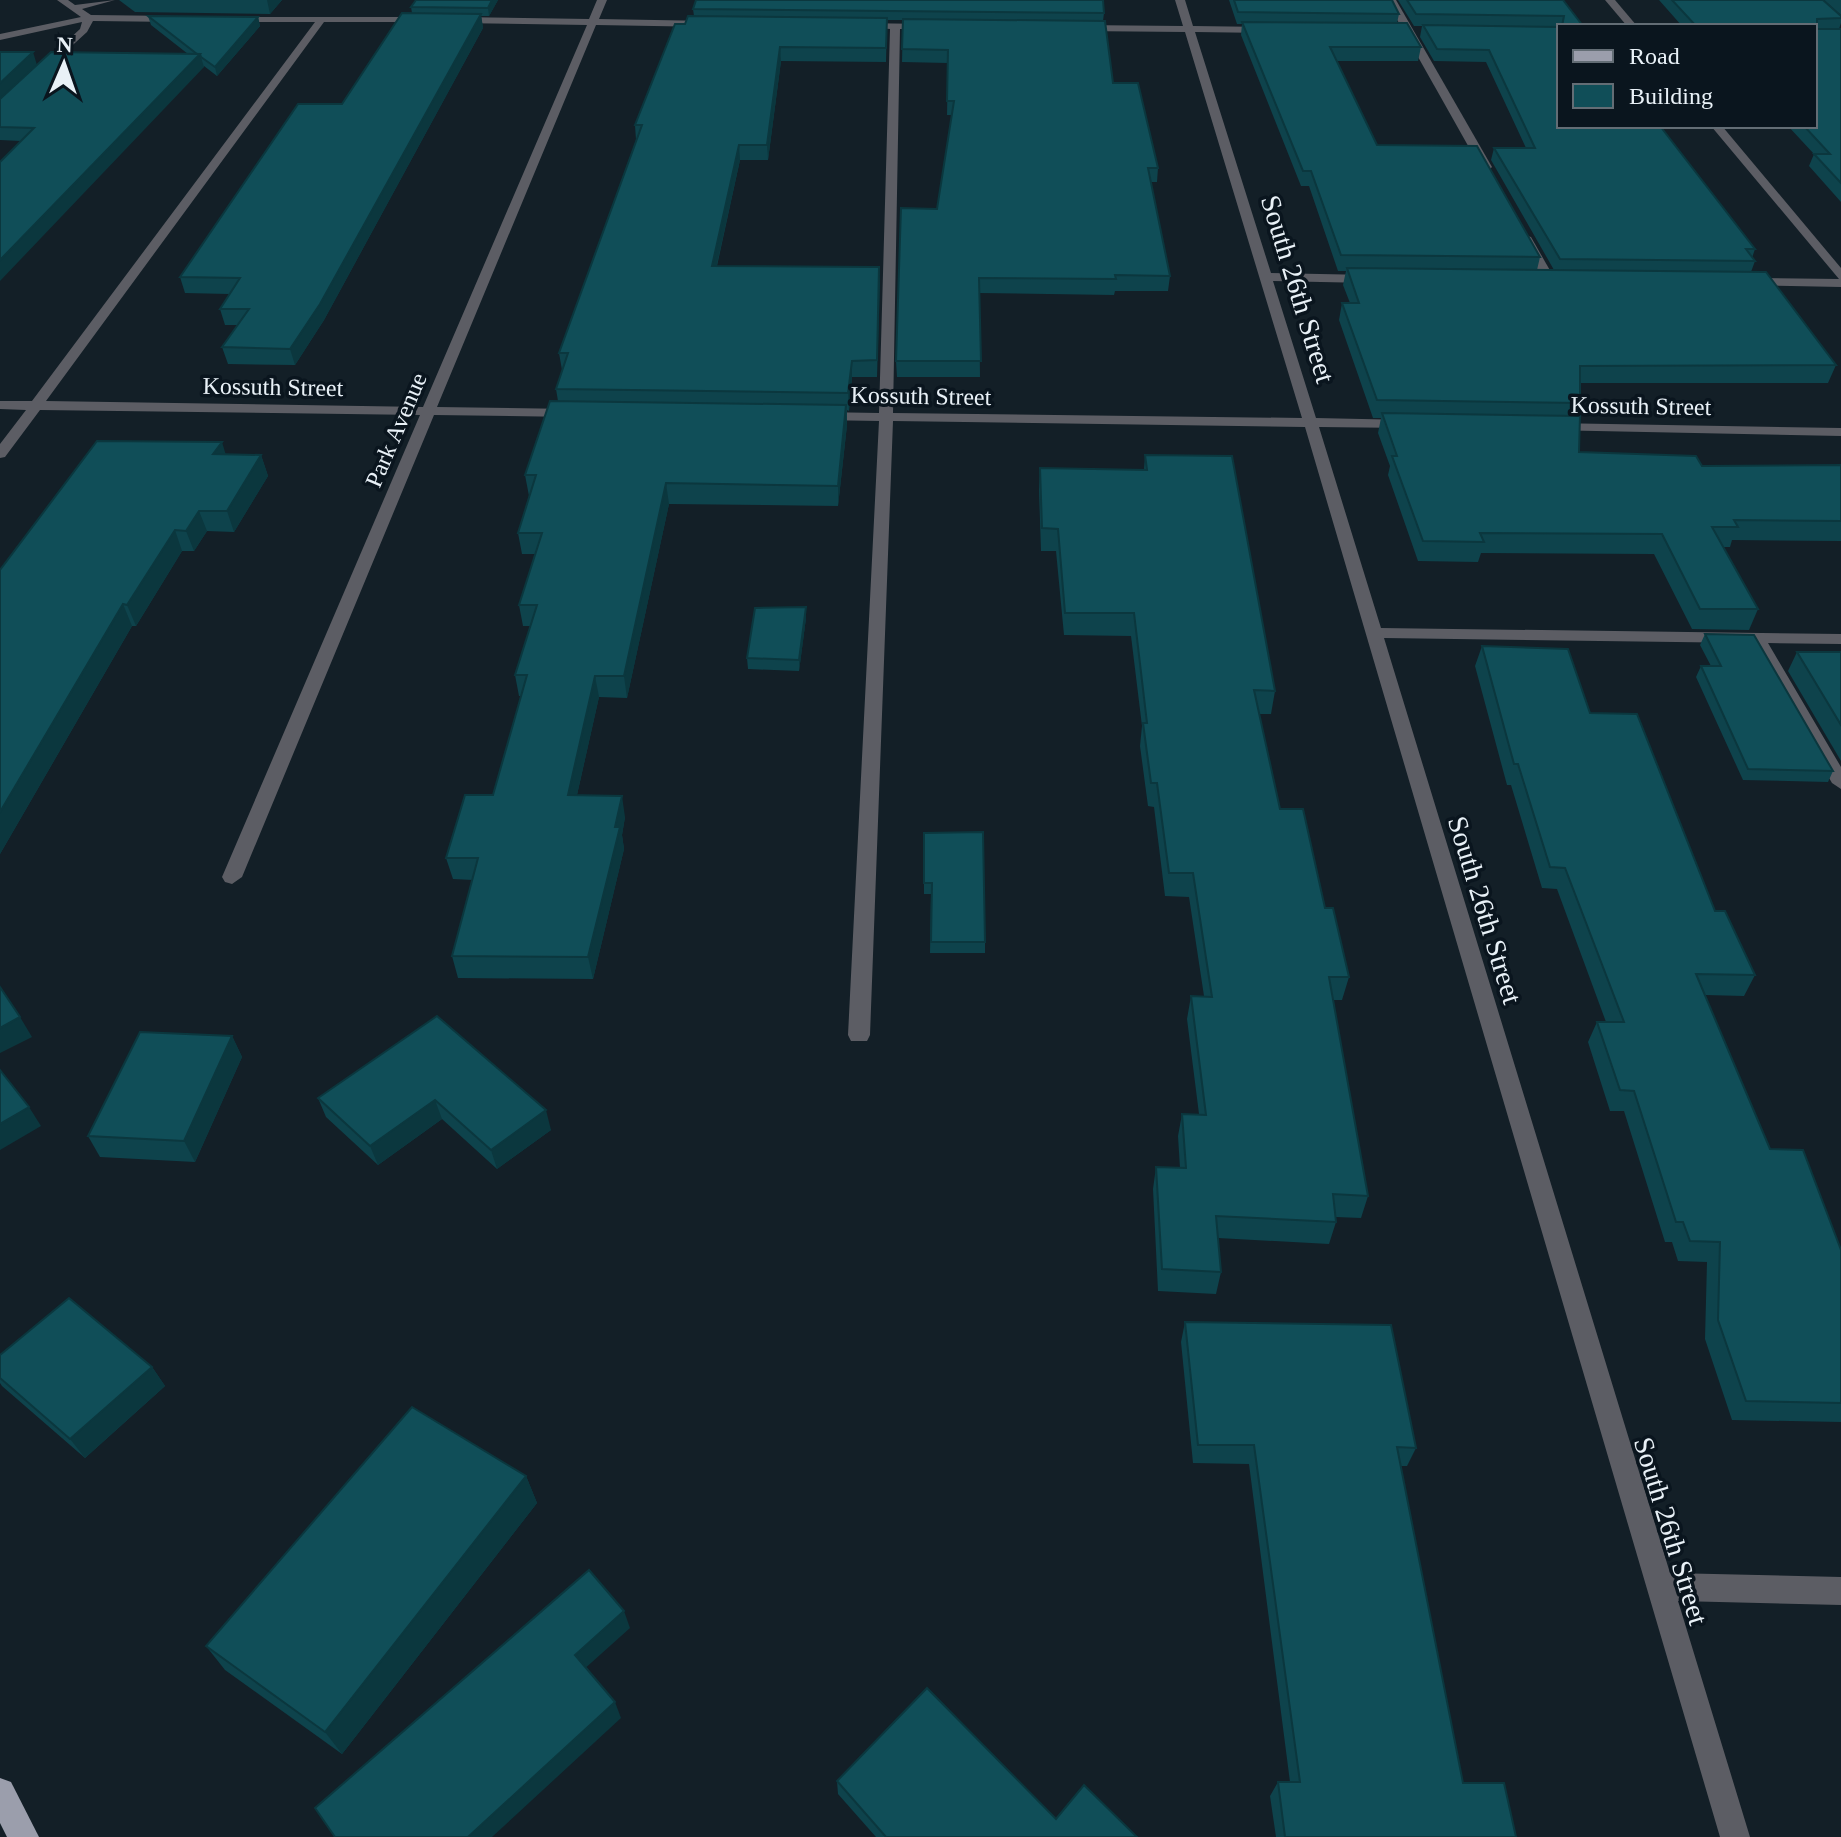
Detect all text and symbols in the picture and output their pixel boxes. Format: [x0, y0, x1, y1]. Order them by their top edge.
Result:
north arrow [24, 24, 104, 104]
legend [1557, 24, 1817, 128]
text: N [56, 32, 73, 57]
text: Road [1629, 43, 1680, 69]
text: Building [1629, 83, 1713, 109]
street label: South 26th Street [1255, 191, 1341, 387]
street label: Park Avenue [360, 369, 432, 491]
street label: Kossuth Street [202, 373, 344, 401]
street label: Kossuth Street [850, 382, 992, 410]
street label: Kossuth Street [1570, 392, 1712, 420]
street label: South 26th Street [1442, 812, 1528, 1008]
street label: South 26th Street [1628, 1433, 1714, 1629]

